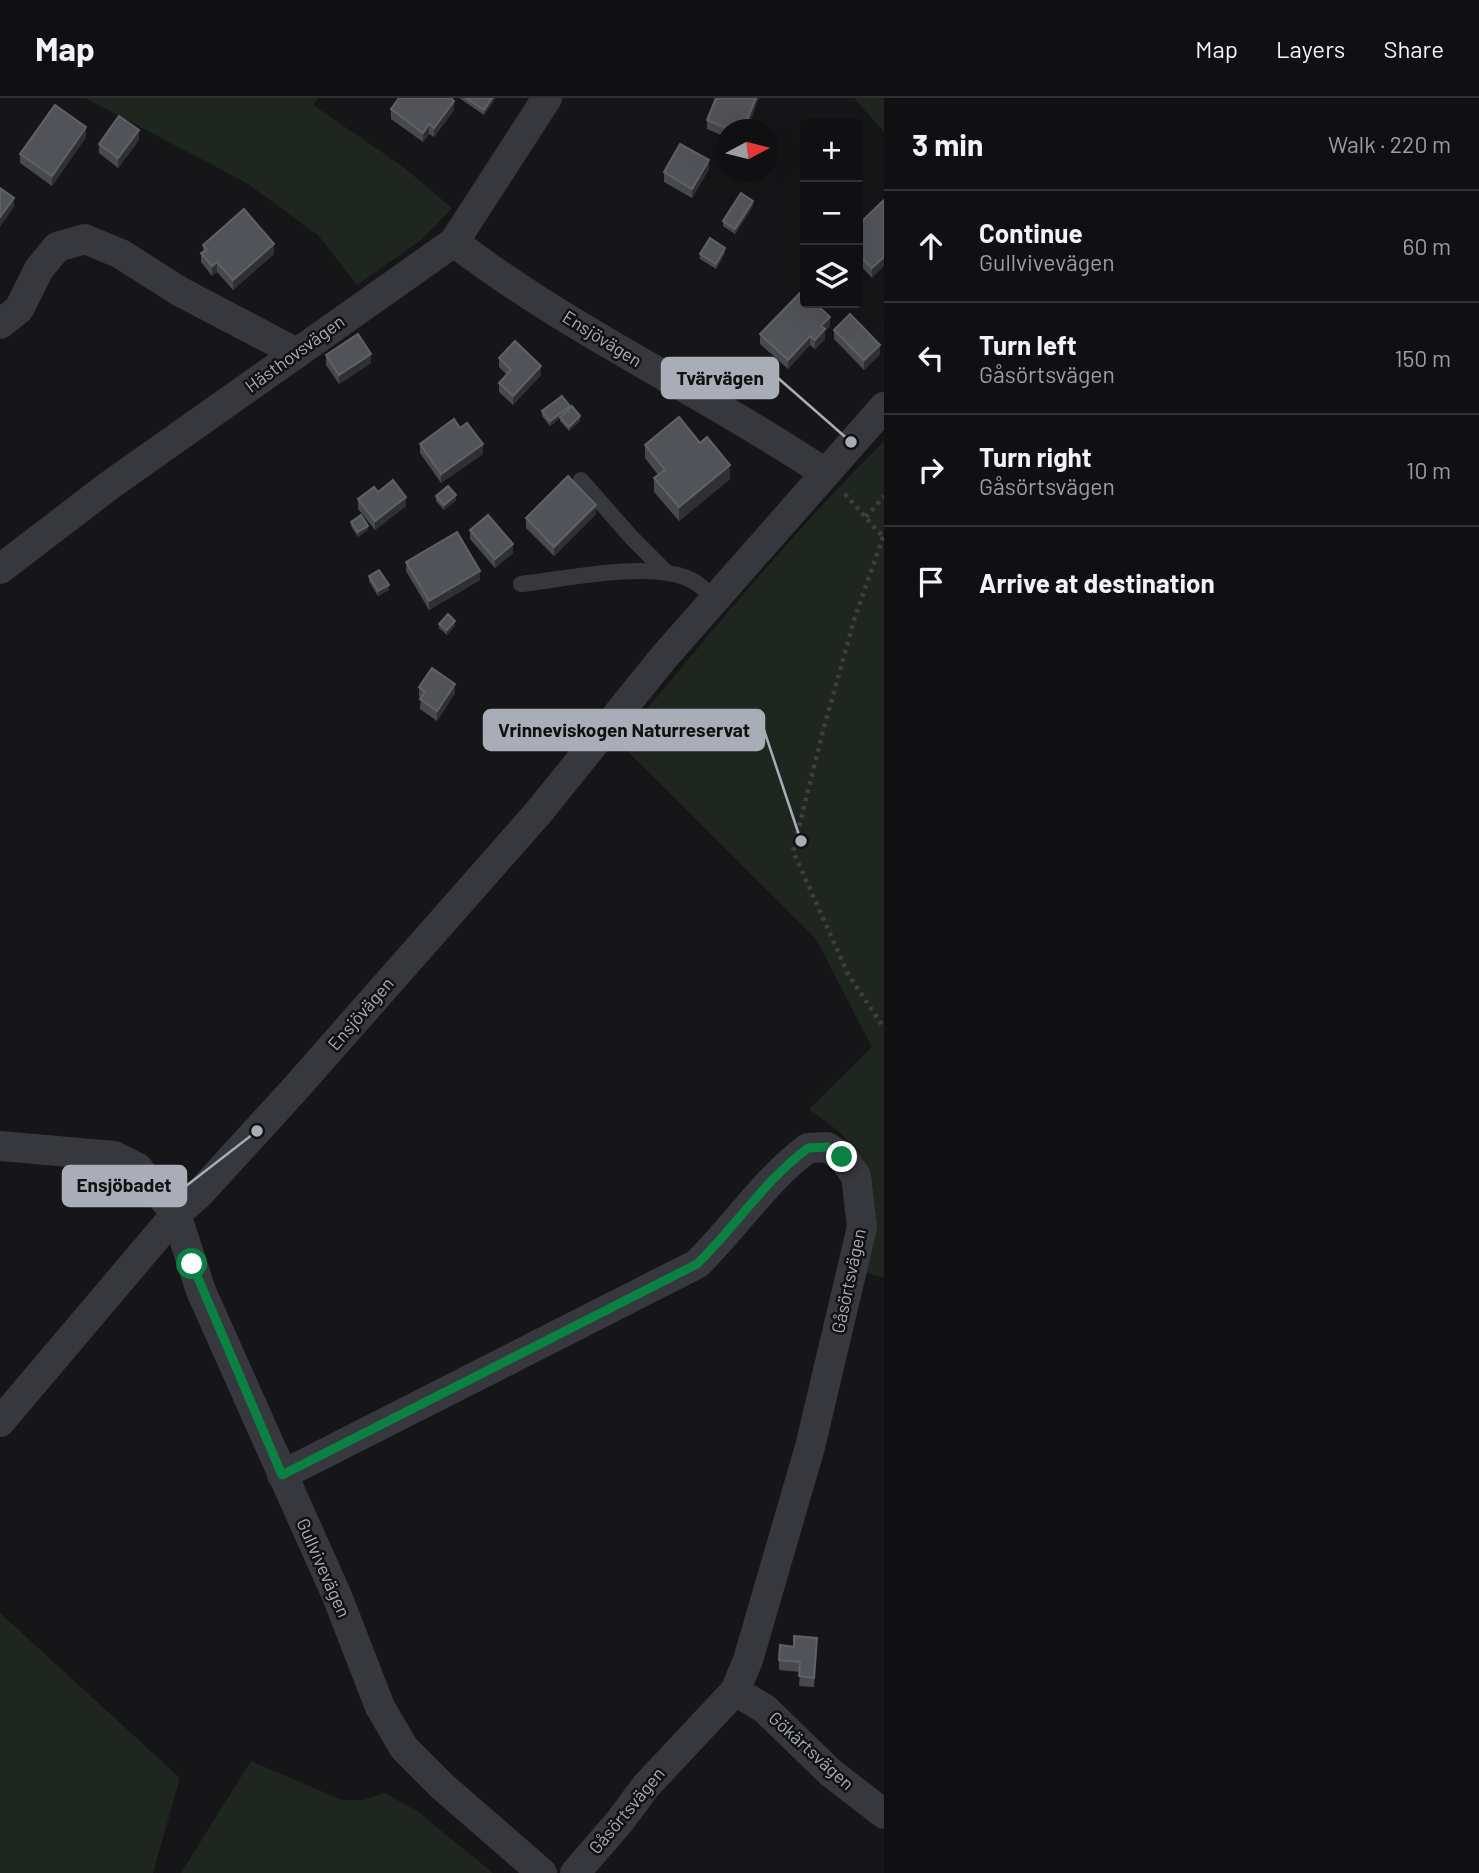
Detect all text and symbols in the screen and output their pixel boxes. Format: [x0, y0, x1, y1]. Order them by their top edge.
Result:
text: Map [35, 28, 95, 68]
text: Map [1195, 34, 1238, 63]
text: Layers [1276, 34, 1345, 63]
text: Share [1383, 34, 1444, 63]
north arrow [716, 119, 779, 182]
map controls [800, 119, 863, 308]
button: + [800, 119, 863, 182]
text: 3 min [912, 126, 983, 162]
text: Walk · 220 m [1328, 130, 1451, 158]
button: − [800, 182, 863, 245]
text: Continue [979, 217, 1083, 248]
icon: ahead [912, 227, 950, 265]
text: 60 m [1403, 232, 1451, 260]
button: layers [800, 245, 863, 308]
text: Gullvivevägen [979, 248, 1115, 276]
street label: Ensjövägen [559, 305, 646, 371]
street label: Hästhovsvägen [240, 310, 349, 397]
text: Turn left [979, 329, 1077, 360]
icon: left [912, 339, 950, 377]
text: 150 m [1395, 344, 1451, 372]
callout: Tvärvägen [662, 358, 778, 398]
text: Gåsörtsvägen [979, 360, 1115, 388]
text: Tvärvägen [676, 366, 764, 389]
text: Turn right [979, 441, 1092, 472]
icon: right [912, 451, 950, 489]
text: 10 m [1406, 456, 1451, 484]
text: Gåsörtsvägen [979, 472, 1115, 500]
icon: arrive [912, 563, 950, 601]
text: Arrive at destination [979, 567, 1215, 598]
callout: Vrinneviskogen Naturreservat [484, 710, 764, 750]
text: Vrinneviskogen Naturreservat [498, 718, 750, 741]
street label: Ensjövägen [323, 972, 398, 1054]
route end [826, 1141, 857, 1172]
callout: Ensjöbadet [63, 1166, 186, 1206]
text: Ensjöbadet [76, 1173, 172, 1196]
street label: Gåsörtsvägen [826, 1227, 870, 1335]
route start [176, 1248, 207, 1279]
street label: Gullvivevägen [292, 1515, 356, 1621]
street label: Gökärtsvägen [765, 1706, 859, 1794]
street label: Gåsörtsvägen [584, 1763, 669, 1858]

